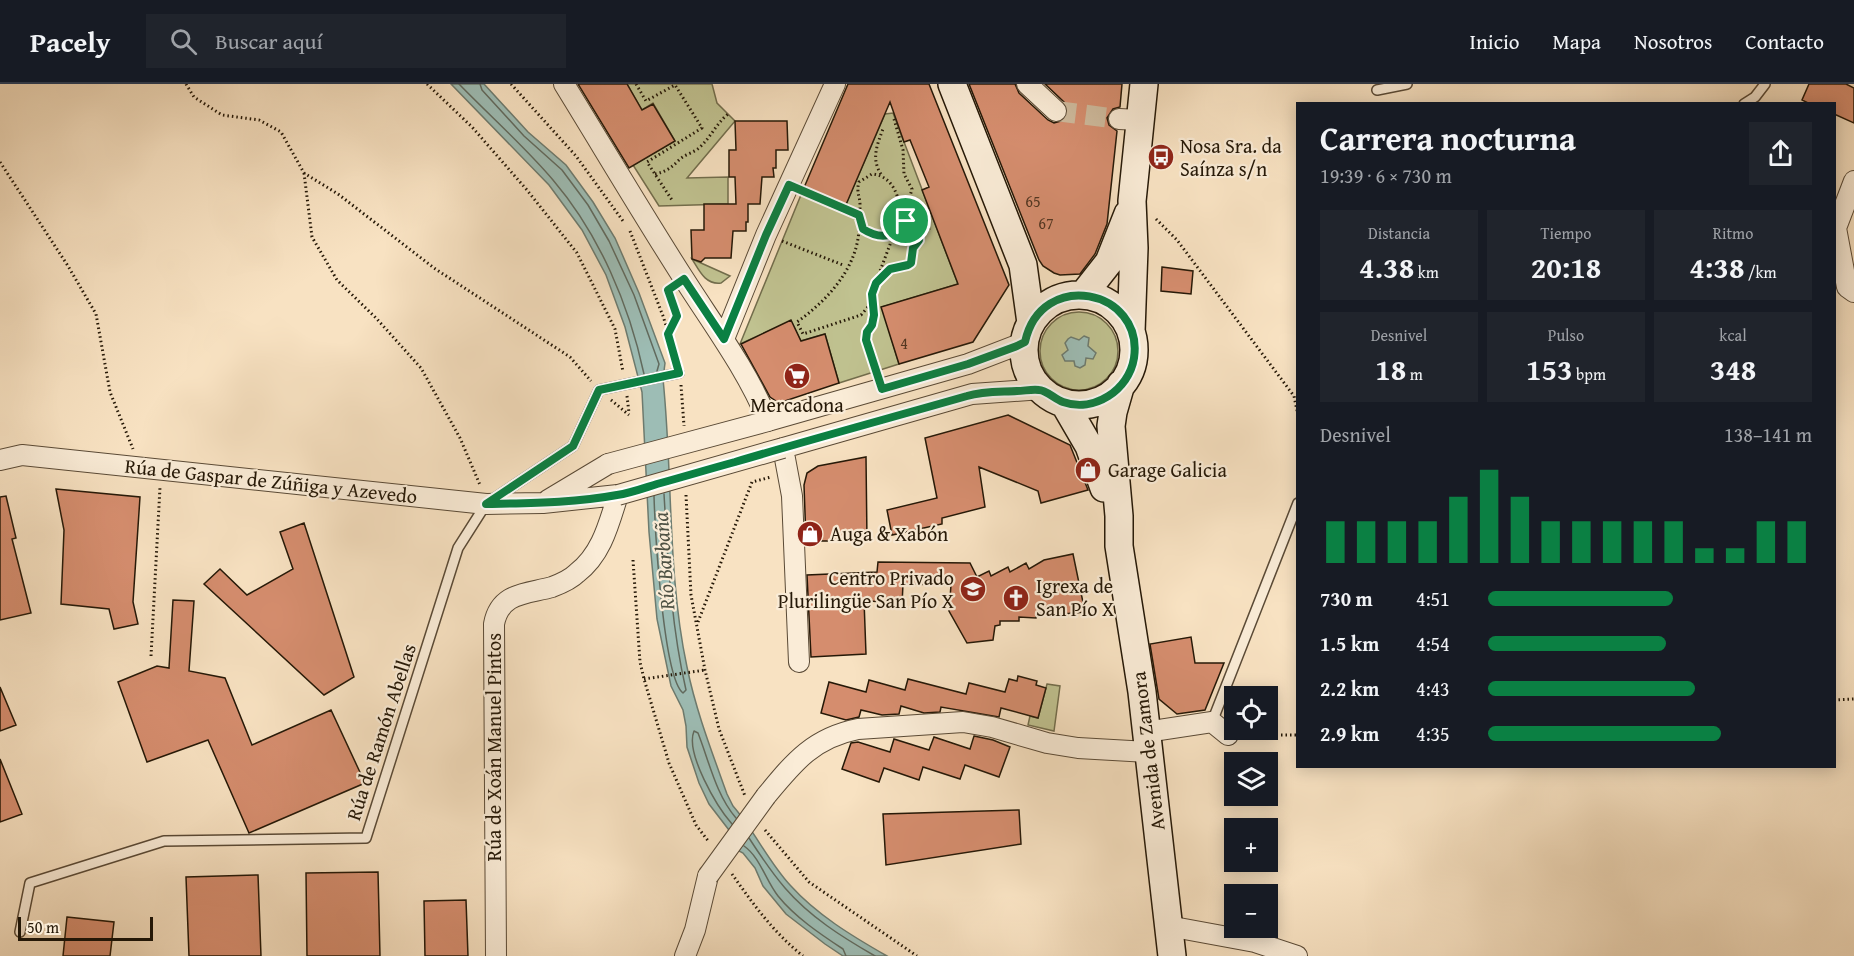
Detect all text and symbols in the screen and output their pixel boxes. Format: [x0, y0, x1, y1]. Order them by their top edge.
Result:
search box [146, 14, 566, 68]
text: Pacely [30, 21, 110, 62]
icon: search [167, 25, 200, 58]
text: Buscar aquí [215, 25, 323, 57]
text: Inicio [1470, 26, 1520, 57]
text: Mapa [1553, 26, 1601, 57]
text: Nosotros [1634, 26, 1712, 57]
text: Contacto [1745, 26, 1824, 57]
text: Carrera nocturna [1320, 114, 1576, 162]
button: share [1749, 122, 1812, 185]
place label: Nosa Sra. da Saínza s/n [1180, 131, 1282, 183]
bus stop icon: Nosa Sra. da Saínza s/n [1146, 142, 1176, 172]
text: 19:39 · 6 × 730 m [1320, 161, 1452, 190]
house number: 65 [1025, 189, 1041, 213]
pin [880, 195, 931, 246]
icon: arrive [889, 204, 922, 237]
house number: 67 [1038, 211, 1054, 235]
text: Distancia [1368, 221, 1430, 245]
text: Tiempo [1541, 221, 1591, 245]
text: Ritmo [1713, 221, 1753, 245]
text: 4.38 [1359, 245, 1414, 289]
text: 20:18 [1531, 245, 1601, 289]
text: 4:38 [1689, 245, 1744, 289]
text: km [1414, 260, 1439, 284]
text: /km [1744, 260, 1777, 284]
text: Desnivel [1371, 323, 1427, 347]
text: Pulso [1548, 323, 1584, 347]
text: kcal [1719, 323, 1747, 347]
house number: 4 [900, 331, 908, 355]
text: 18 [1375, 347, 1406, 391]
text: 153 [1526, 347, 1573, 391]
text: 348 [1710, 347, 1756, 391]
supermarket icon: Mercadona [782, 361, 812, 391]
text: m [1406, 362, 1423, 386]
text: bpm [1573, 362, 1606, 386]
place label: Mercadona [750, 390, 844, 419]
text: Desnivel [1320, 420, 1391, 449]
text: 138–141 m [1724, 420, 1812, 449]
street label: Rúa de Gaspar de Zúñiga y Azevedo [124, 451, 419, 510]
shop icon: Garage Galicia [1073, 455, 1103, 485]
place label: Garage Galicia [1108, 455, 1227, 484]
water label: Río Barbaña [645, 511, 682, 612]
shop icon: Auga & Xabón [795, 519, 825, 549]
place label: Auga & Xabón [830, 519, 948, 548]
place label: Centro Privado Plurilingüe San Pío X [778, 563, 955, 615]
place label: Igrexa de San Pío X [1036, 571, 1115, 623]
school or university icon: Centro Privado Plurilingüe San Pío X [958, 574, 988, 604]
church icon: Igrexa de San Pío X [1001, 583, 1031, 613]
text: 730 m [1320, 584, 1373, 613]
text: 4:51 [1416, 584, 1450, 613]
text: 1.5 km [1320, 629, 1379, 658]
text: 4:54 [1416, 629, 1450, 658]
street label: Rúa de Xoán Manuel Pintos [479, 633, 508, 861]
street label: Rúa de Ramón Abellas [338, 640, 423, 824]
street label: Avenida de Zamora [1123, 669, 1172, 832]
text: 2.2 km [1320, 674, 1379, 703]
text: 4:43 [1416, 674, 1450, 703]
map controls [1224, 686, 1278, 938]
button: locate [1224, 686, 1278, 740]
text: 2.9 km [1320, 719, 1379, 748]
text: 4:35 [1416, 719, 1450, 748]
button: layers [1224, 752, 1278, 806]
button: + [1224, 818, 1278, 872]
button: − [1224, 884, 1278, 938]
scale bar [18, 914, 153, 942]
text: 50 m [27, 915, 59, 939]

